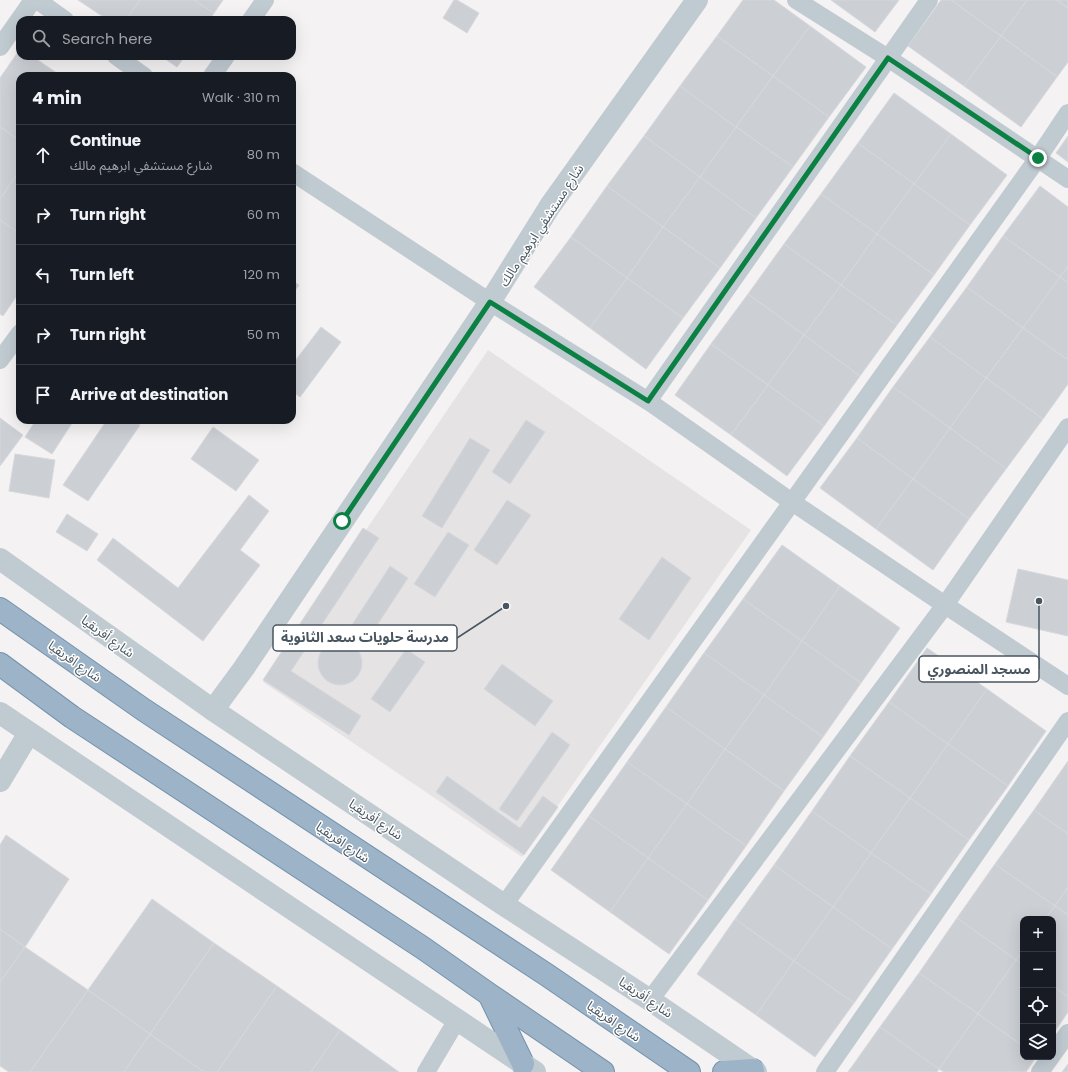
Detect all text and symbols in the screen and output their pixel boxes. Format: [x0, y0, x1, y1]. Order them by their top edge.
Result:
search box [16, 16, 296, 60]
icon: search [30, 27, 52, 49]
text: Search here [62, 28, 152, 49]
text: 4 min [32, 86, 82, 110]
text: Walk · 310 m [202, 88, 280, 107]
text: Continue [70, 130, 141, 151]
icon: ahead [32, 144, 54, 166]
text: 80 m [247, 145, 280, 164]
route end [1029, 149, 1047, 167]
text: شارع مستشفي ابرهيم مالك [70, 156, 212, 175]
street label: شارع مستشفي ابرهيم مالك [495, 160, 589, 291]
icon: right [32, 204, 54, 226]
text: Turn right [70, 204, 146, 225]
text: 60 m [247, 205, 280, 224]
icon: left [32, 264, 54, 286]
text: Turn left [70, 264, 134, 285]
text: 120 m [243, 265, 280, 284]
icon: right [32, 324, 54, 346]
text: Turn right [70, 324, 146, 345]
text: 50 m [247, 325, 280, 344]
icon: arrive [32, 384, 54, 406]
text: Arrive at destination [70, 384, 228, 405]
route start [333, 512, 351, 530]
street label: شارع أفريقيا [77, 611, 138, 663]
callout: مدرسة حلويات سعد الثانوية [273, 625, 457, 651]
text: مدرسة حلويات سعد الثانوية [281, 627, 449, 647]
street label: شارع افريقيا [44, 636, 105, 688]
callout: مسجد المنصوري [919, 656, 1039, 682]
text: مسجد المنصوري [927, 659, 1031, 680]
street label: شارع أفريقيا [344, 794, 406, 845]
street label: شارع افريقيا [311, 817, 373, 868]
map controls [1020, 916, 1056, 1060]
button: + [1020, 916, 1056, 952]
button: − [1020, 952, 1056, 988]
street label: شارع أفريقيا [614, 972, 676, 1023]
button: locate [1020, 988, 1056, 1024]
street label: شارع افريقيا [582, 996, 644, 1047]
button: layers [1020, 1024, 1056, 1060]

